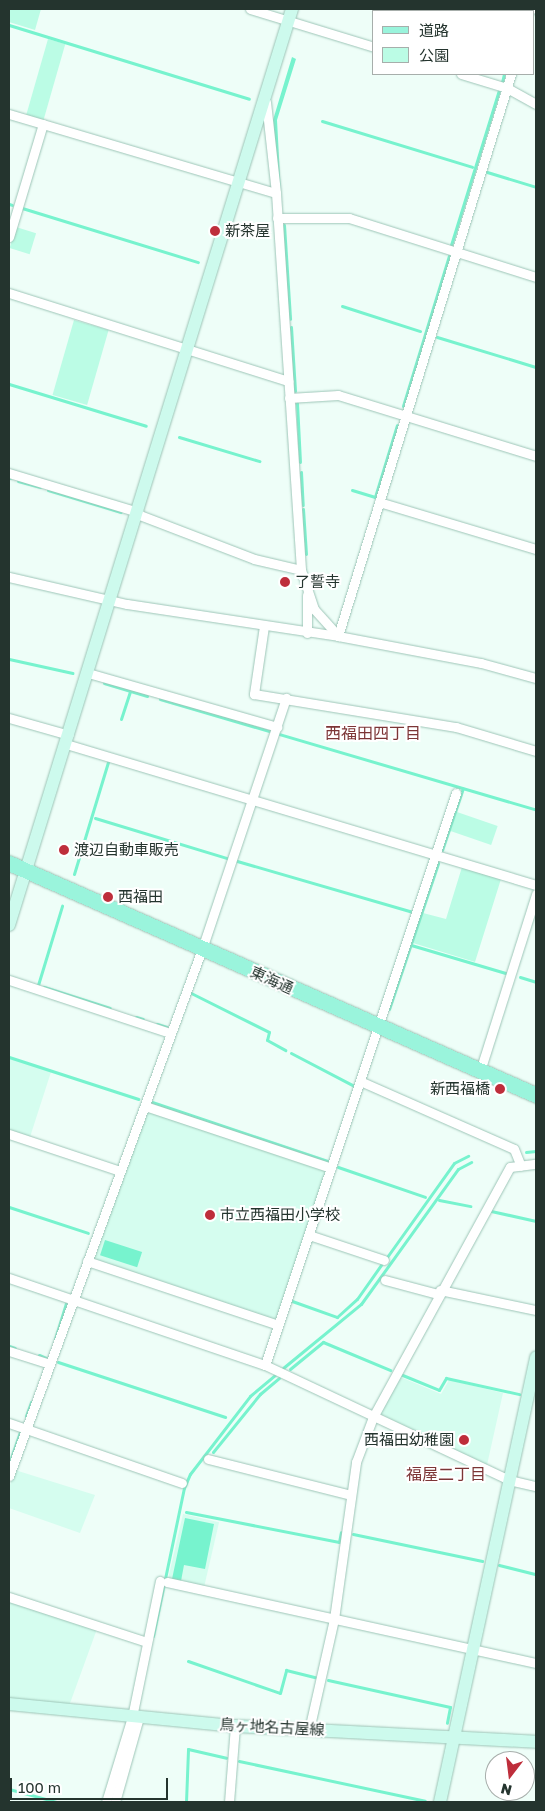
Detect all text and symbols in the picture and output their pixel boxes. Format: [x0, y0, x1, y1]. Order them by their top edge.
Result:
legend [372, 10, 535, 75]
text: 道路 [419, 21, 449, 39]
text: 公園 [419, 46, 449, 64]
place label: 新茶屋 [225, 222, 270, 240]
marker: 新茶屋 [209, 225, 221, 237]
place label: 了誓寺 [295, 573, 340, 591]
marker: 了誓寺 [279, 576, 291, 588]
district label: 西福田四丁目 [325, 723, 421, 743]
place label: 渡辺自動車販売 [74, 841, 179, 859]
marker: 渡辺自動車販売 [58, 844, 70, 856]
place label: 西福田 [118, 888, 163, 906]
marker: 西福田 [102, 891, 114, 903]
street label: 東海通 [248, 963, 296, 997]
place label: 新西福橋 [430, 1080, 490, 1098]
marker: 新西福橋 [494, 1083, 506, 1095]
place label: 市立西福田小学校 [220, 1206, 340, 1224]
marker: 市立西福田小学校 [204, 1209, 216, 1221]
place label: 西福田幼稚園 [364, 1431, 454, 1449]
marker: 西福田幼稚園 [458, 1434, 470, 1446]
district label: 福屋二丁目 [406, 1464, 486, 1484]
street label: 鳥ヶ地名古屋線 [219, 1715, 325, 1739]
north arrow [485, 1751, 535, 1801]
scale bar [12, 1768, 170, 1800]
text: 100 m [18, 1778, 61, 1796]
text: N [499, 1780, 514, 1800]

